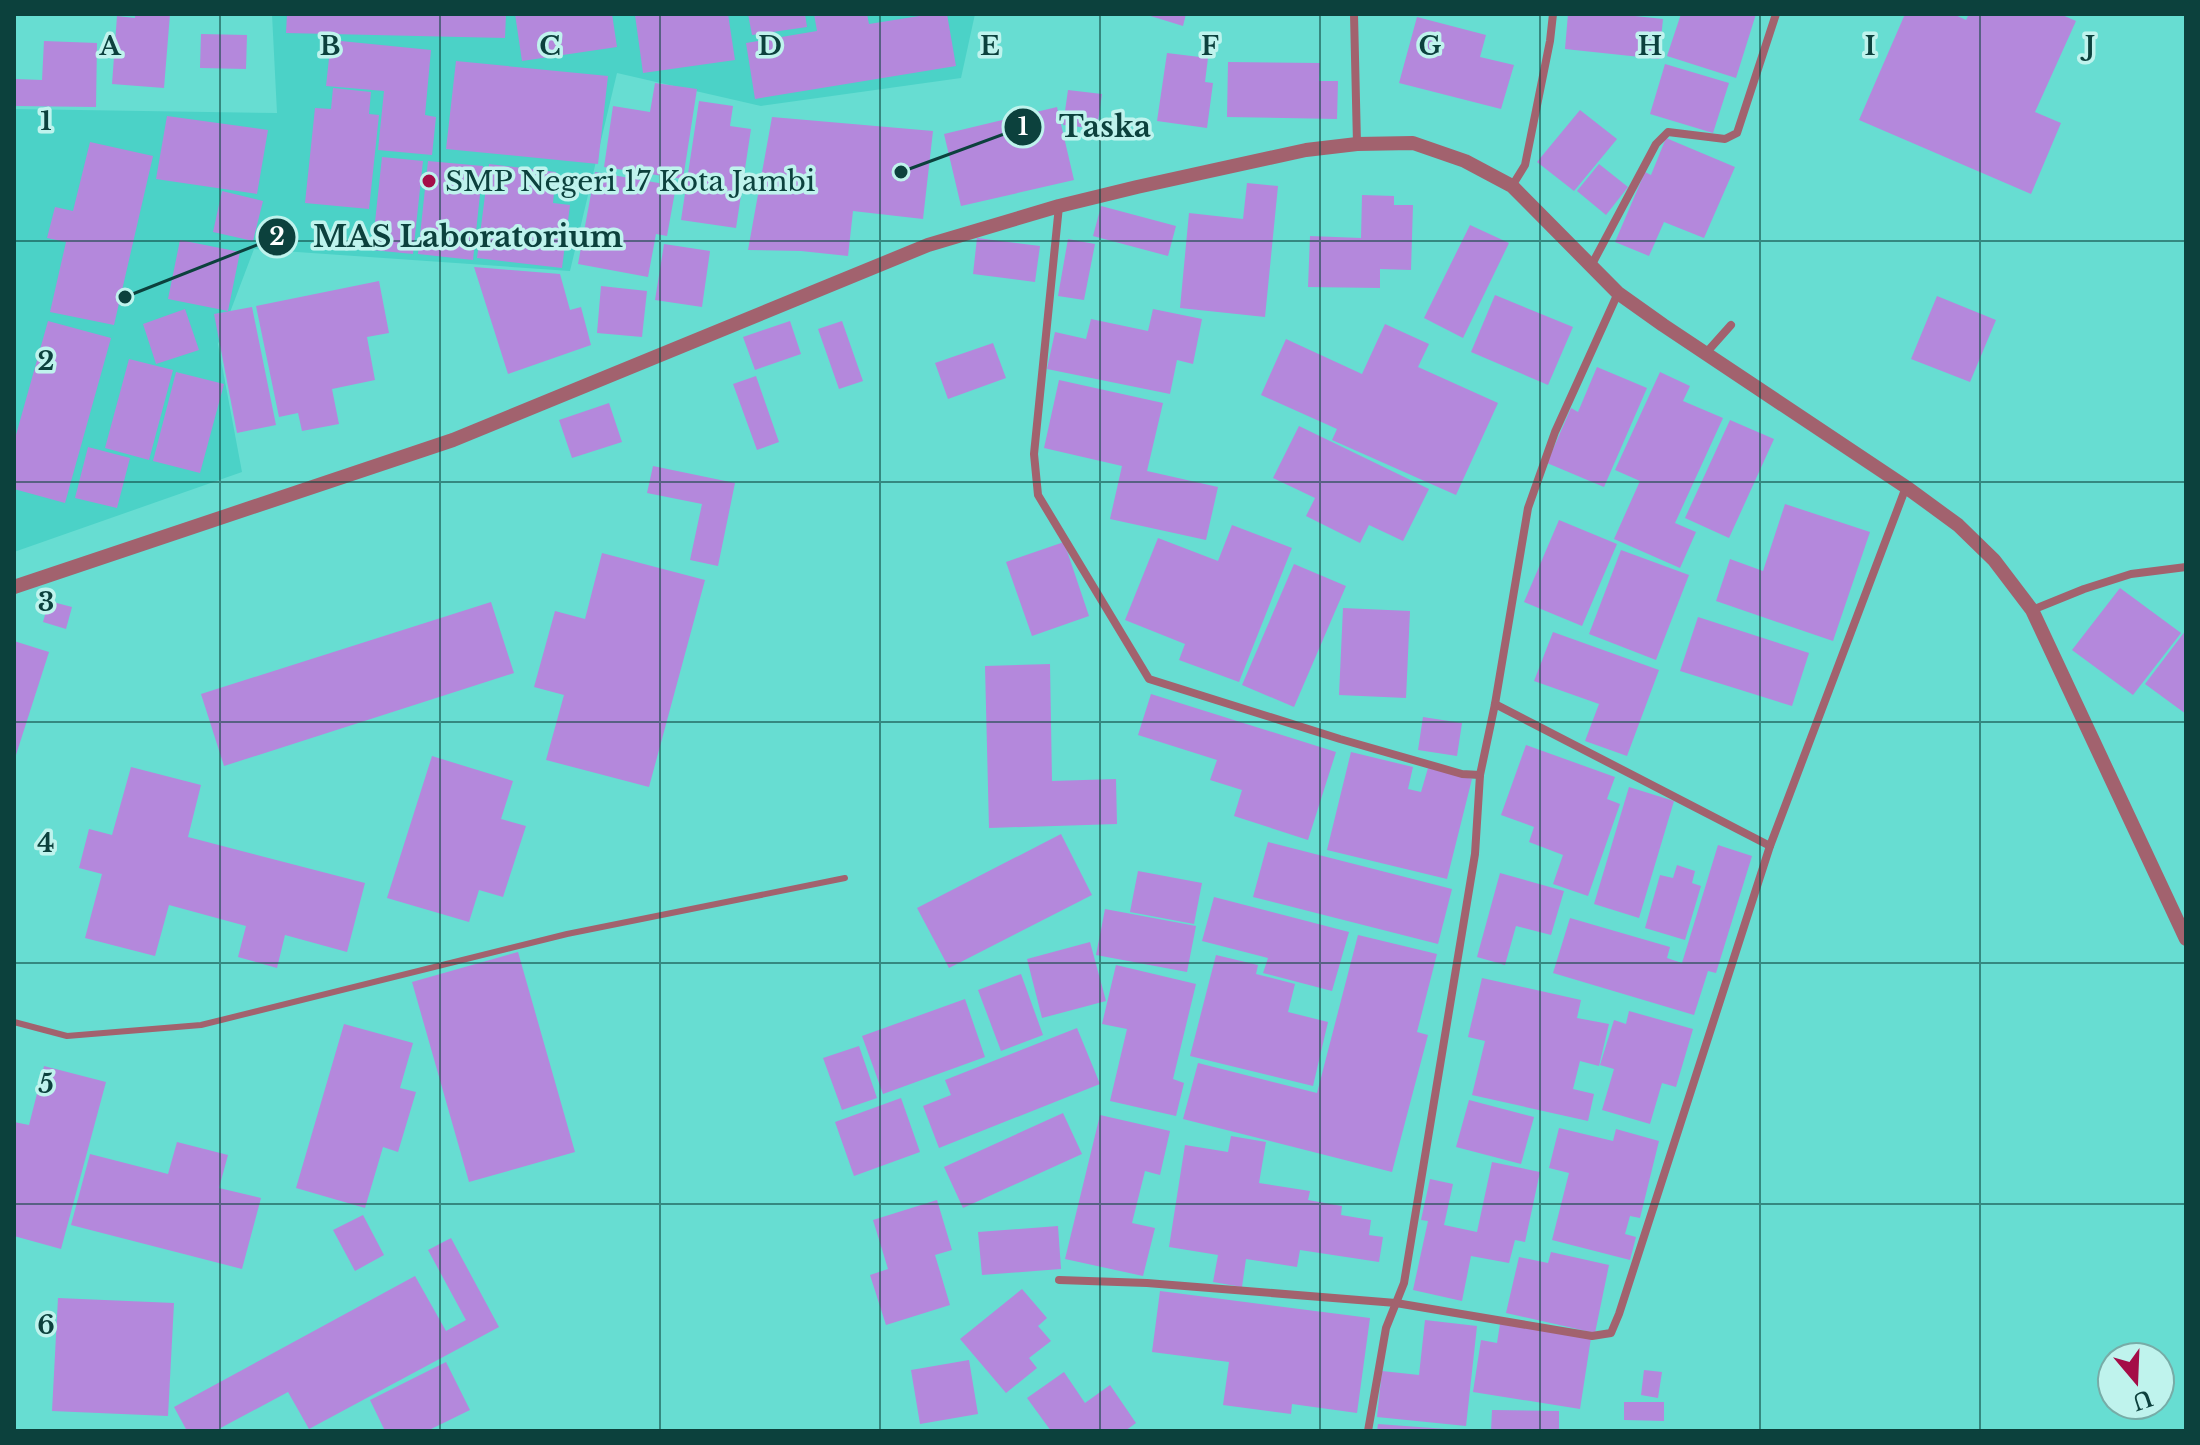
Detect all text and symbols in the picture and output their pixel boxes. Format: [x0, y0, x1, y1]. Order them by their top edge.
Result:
text: A [98, 30, 121, 62]
text: B [320, 30, 340, 62]
text: C [539, 30, 561, 62]
text: D [758, 30, 782, 62]
text: E [980, 30, 1000, 62]
text: F [1201, 30, 1219, 62]
text: G [1419, 30, 1442, 62]
text: H [1638, 30, 1662, 62]
text: I [1864, 30, 1876, 62]
text: J [2080, 30, 2095, 62]
callout: Taska [1003, 100, 1167, 154]
text: 1 [40, 105, 52, 137]
text: Taska [1059, 108, 1151, 145]
text: 1 [1018, 112, 1028, 141]
place label: SMP Negeri 17 Kota Jambi [445, 164, 815, 199]
marker: SMP Negeri 17 Kota Jambi [420, 172, 438, 190]
callout: MAS Laboratorium [257, 210, 639, 264]
text: MAS Laboratorium [313, 218, 623, 255]
text: 2 [269, 222, 285, 251]
text: 2 [38, 345, 54, 377]
text: 3 [38, 586, 54, 618]
text: 4 [37, 827, 55, 859]
text: 5 [38, 1068, 54, 1100]
text: 6 [37, 1309, 55, 1341]
north arrow [2096, 1341, 2176, 1421]
text: U [2128, 1384, 2156, 1416]

